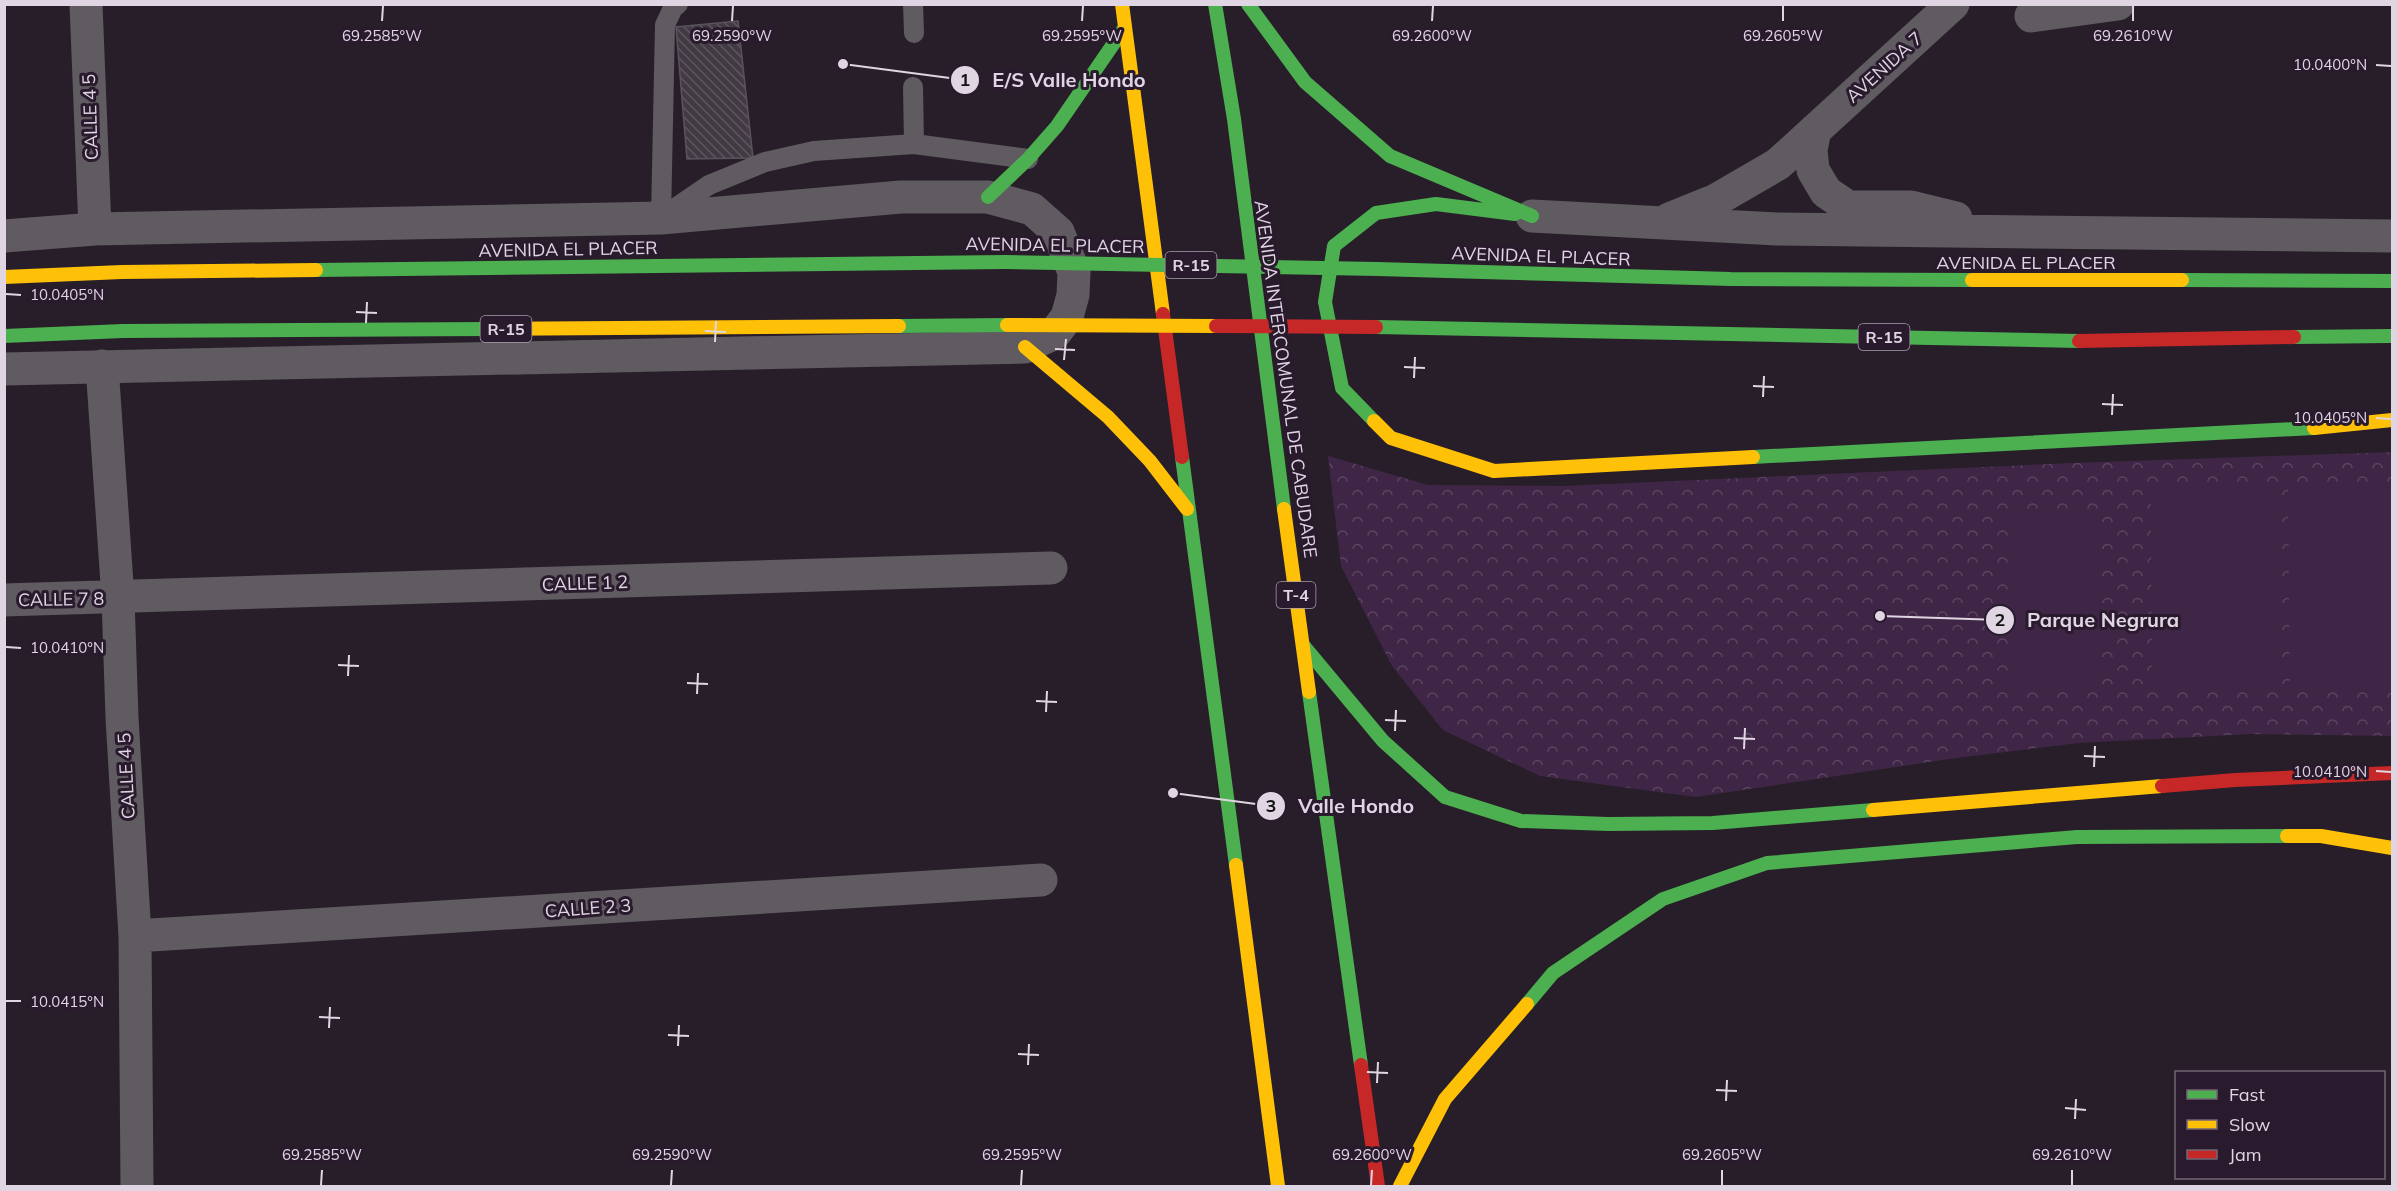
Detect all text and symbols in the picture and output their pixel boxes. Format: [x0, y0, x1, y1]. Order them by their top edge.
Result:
text: 69.2585°W [342, 26, 422, 45]
text: 69.2590°W [692, 26, 772, 45]
text: 69.2595°W [1042, 26, 1122, 45]
text: 69.2600°W [1392, 26, 1472, 45]
text: 69.2605°W [1743, 26, 1823, 45]
text: 69.2610°W [2093, 26, 2173, 45]
street label: AVENIDA 7 [1841, 27, 1927, 107]
text: 10.0400°N [2293, 55, 2367, 74]
callout: E/S Valle Hondo [950, 61, 1157, 99]
text: E/S Valle Hondo [992, 67, 1146, 92]
text: 1 [960, 68, 970, 91]
street label: CALLE 4 5 [77, 73, 103, 161]
street label: AVENIDA INTERCOMUNAL DE CABUDARE [1249, 199, 1323, 559]
street label: AVENIDA EL PLACER [965, 232, 1145, 258]
street label: AVENIDA EL PLACER [478, 236, 658, 262]
street label: AVENIDA EL PLACER [1451, 241, 1631, 271]
street label: AVENIDA EL PLACER [1936, 251, 2116, 274]
road number: R-15 [1166, 252, 1216, 278]
text: 10.0405°N [30, 285, 104, 304]
road number: R-15 [480, 316, 532, 342]
road number: R-15 [1858, 324, 1910, 350]
text: 10.0405°N [2293, 408, 2367, 427]
street label: CALLE 1 2 [541, 570, 629, 596]
road number: T-4 [1276, 582, 1316, 608]
street label: CALLE 7 8 [18, 587, 104, 611]
callout: Parque Negrura [1985, 601, 2191, 639]
text: Parque Negrura [2027, 607, 2179, 632]
text: 2 [1995, 608, 2005, 631]
text: 10.0410°N [30, 638, 104, 657]
street label: CALLE 4 5 [112, 732, 140, 820]
text: 10.0410°N [2293, 762, 2367, 781]
callout: Valle Hondo [1256, 787, 1426, 825]
text: Valle Hondo [1297, 793, 1414, 818]
text: 3 [1266, 794, 1276, 817]
street label: CALLE 2 3 [544, 894, 632, 922]
text: 10.0415°N [30, 992, 104, 1011]
legend [2175, 1071, 2385, 1179]
text: Fast [2229, 1083, 2265, 1106]
text: Slow [2229, 1113, 2271, 1136]
text: Jam [2229, 1143, 2262, 1166]
text: 69.2585°W [282, 1145, 362, 1164]
text: 69.2590°W [632, 1145, 712, 1164]
text: 69.2595°W [982, 1145, 1062, 1164]
text: 69.2600°W [1332, 1145, 1412, 1164]
text: 69.2605°W [1682, 1145, 1762, 1164]
text: 69.2610°W [2032, 1145, 2112, 1164]

